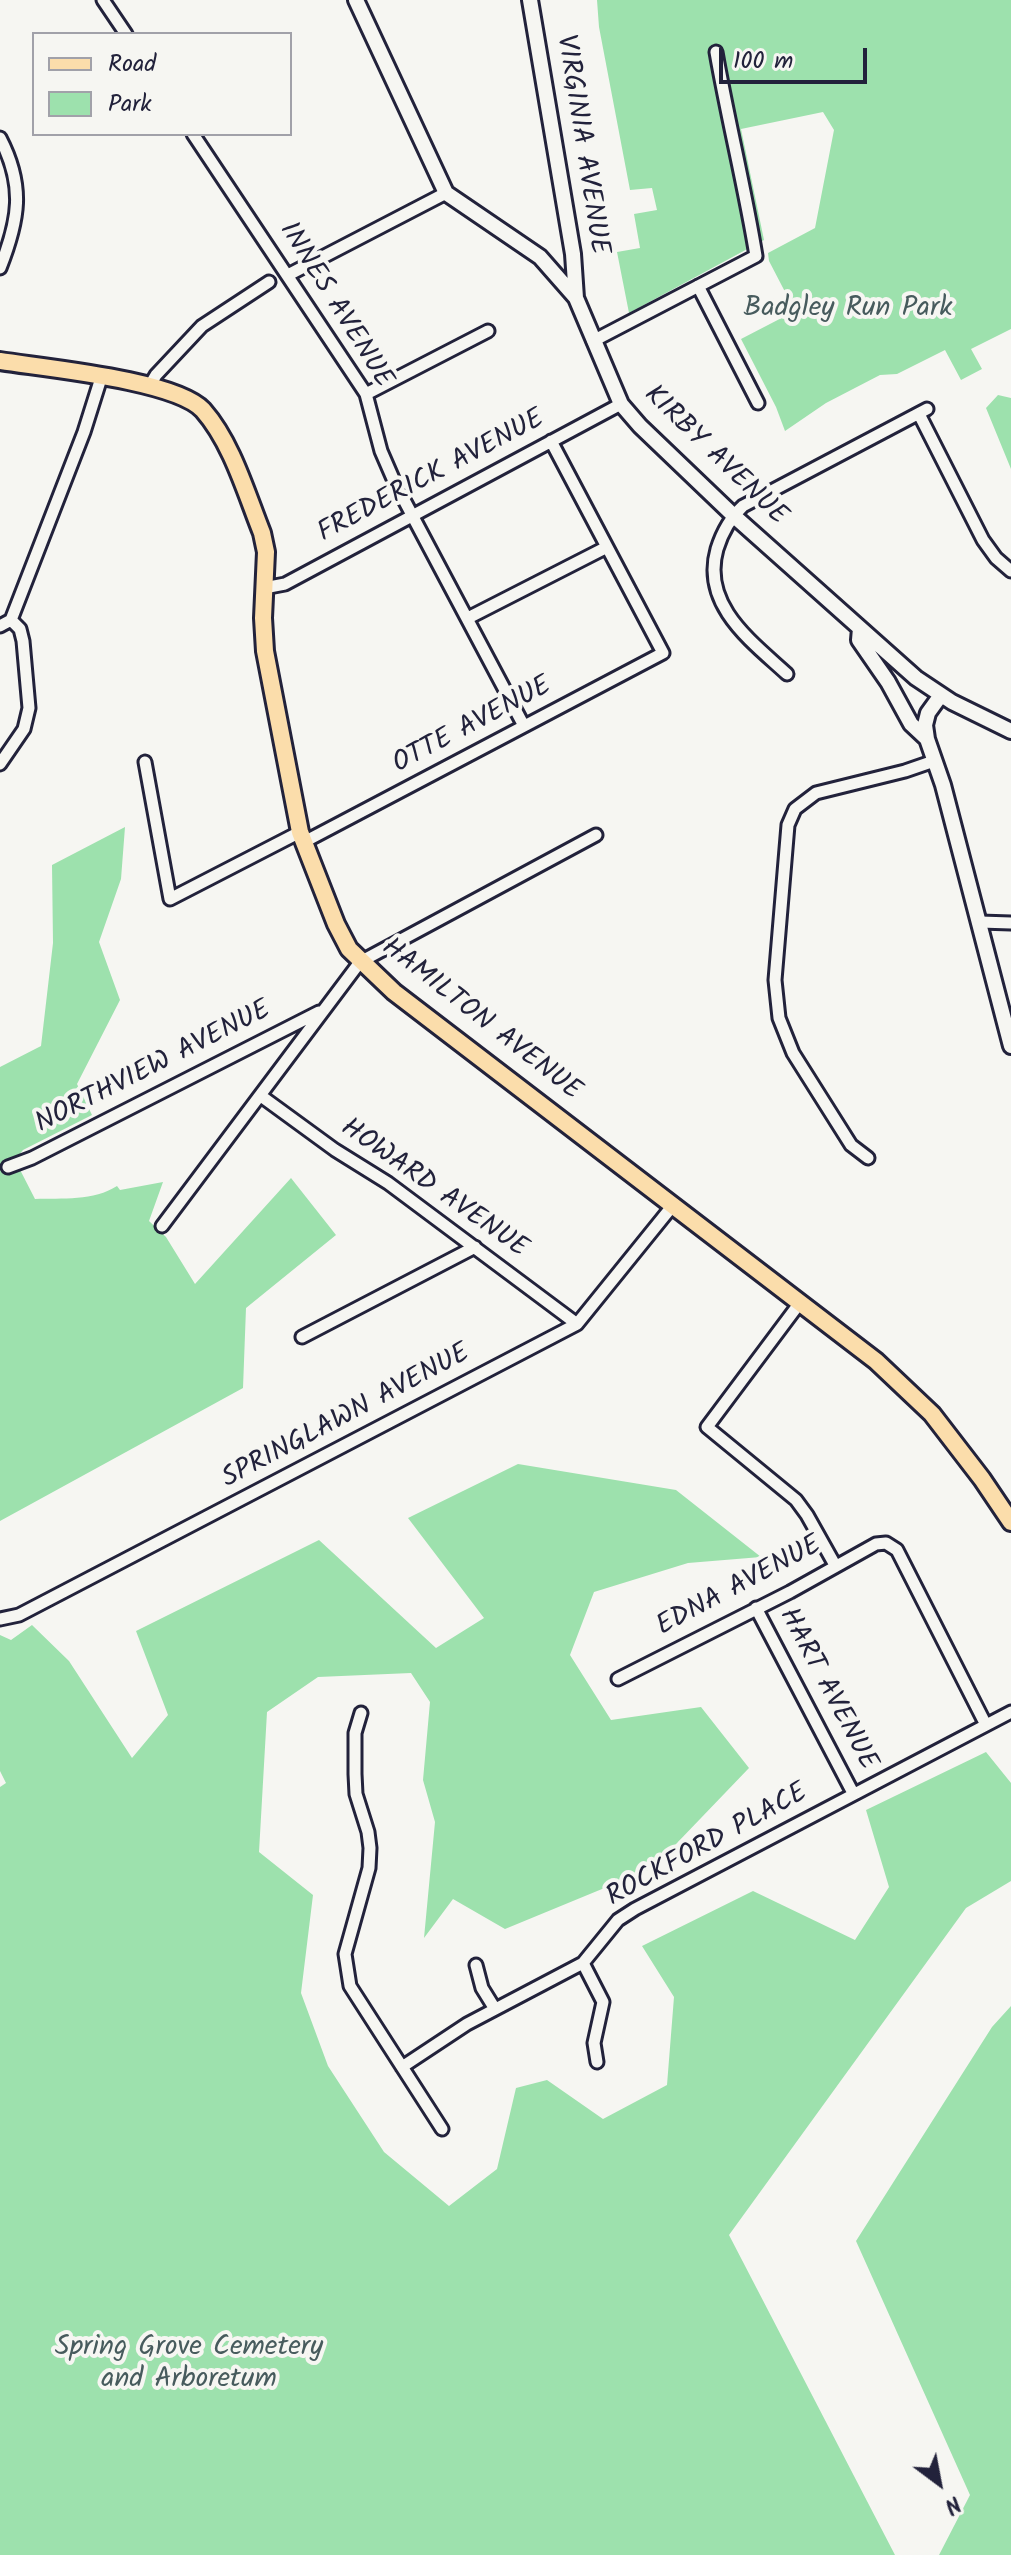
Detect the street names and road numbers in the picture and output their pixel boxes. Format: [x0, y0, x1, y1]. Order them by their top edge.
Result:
street label: VIRGINIA AVENUE [546, 33, 614, 257]
street label: INNES AVENUE [270, 217, 398, 395]
street label: KIRBY AVENUE [635, 380, 793, 534]
street label: FREDERICK AVENUE [313, 404, 551, 552]
street label: OTTE AVENUE [388, 671, 558, 783]
street label: HAMILTON AVENUE [373, 932, 587, 1110]
street label: NORTHVIEW AVENUE [31, 995, 277, 1143]
street label: HOWARD AVENUE [333, 1113, 533, 1267]
street label: SPRINGLAWN AVENUE [217, 1338, 477, 1498]
street label: EDNA AVENUE [652, 1530, 828, 1646]
street label: HART AVENUE [769, 1603, 883, 1777]
street label: ROCKFORD PLACE [601, 1778, 815, 1916]

